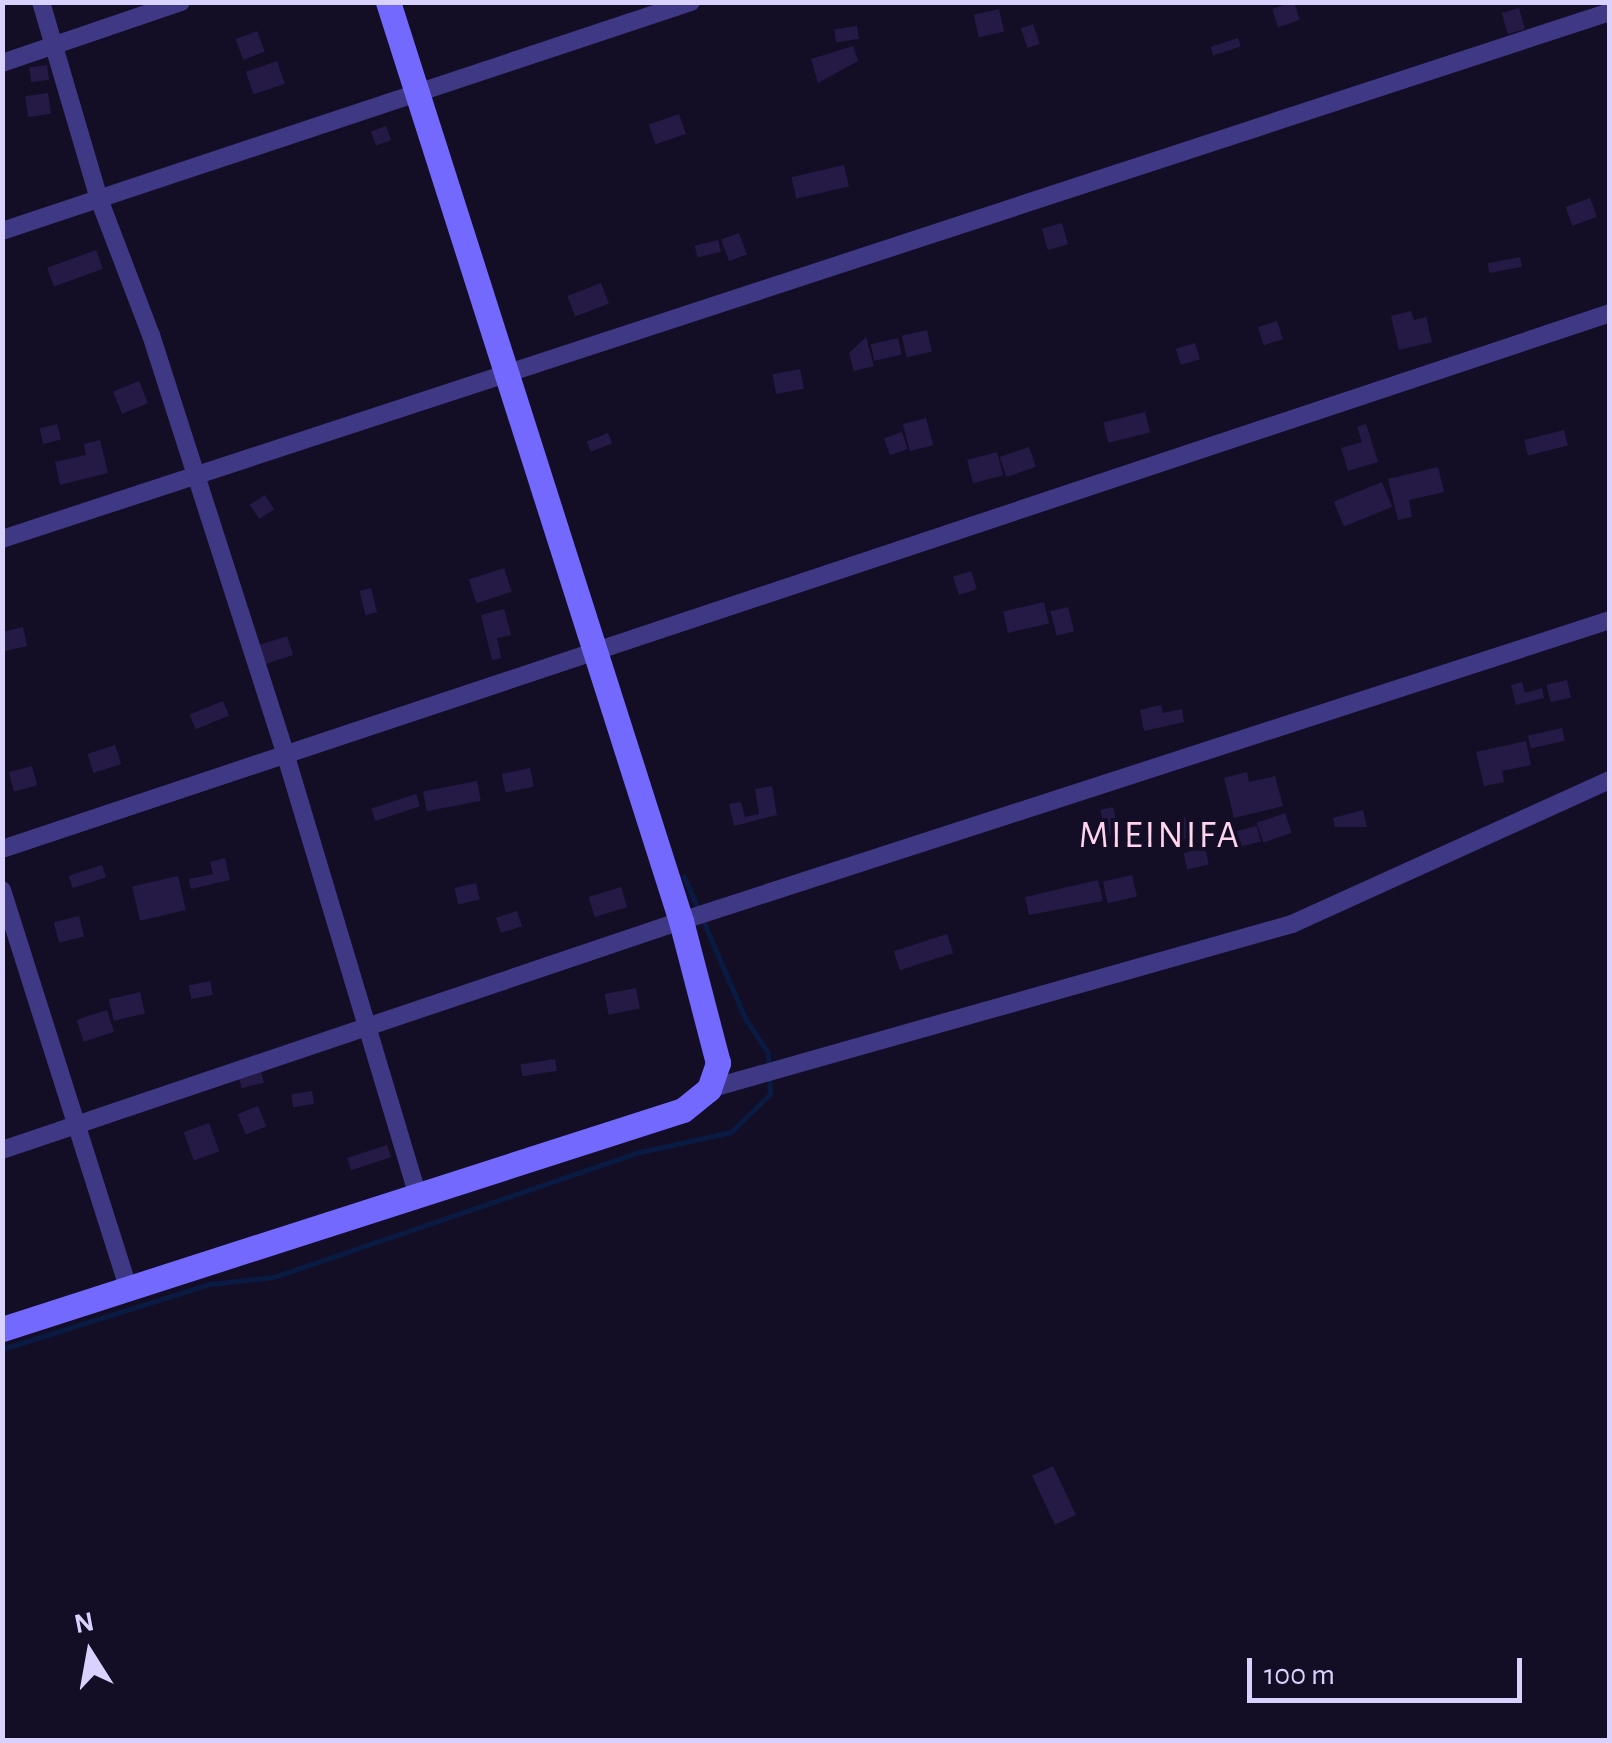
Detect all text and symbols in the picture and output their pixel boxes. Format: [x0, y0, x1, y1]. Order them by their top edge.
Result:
district label: MIEINIFA [1079, 814, 1241, 860]
north arrow [40, 1603, 140, 1703]
text: N [72, 1608, 97, 1639]
scale bar [1252, 1638, 1527, 1700]
text: 100 m [1264, 1660, 1335, 1690]

